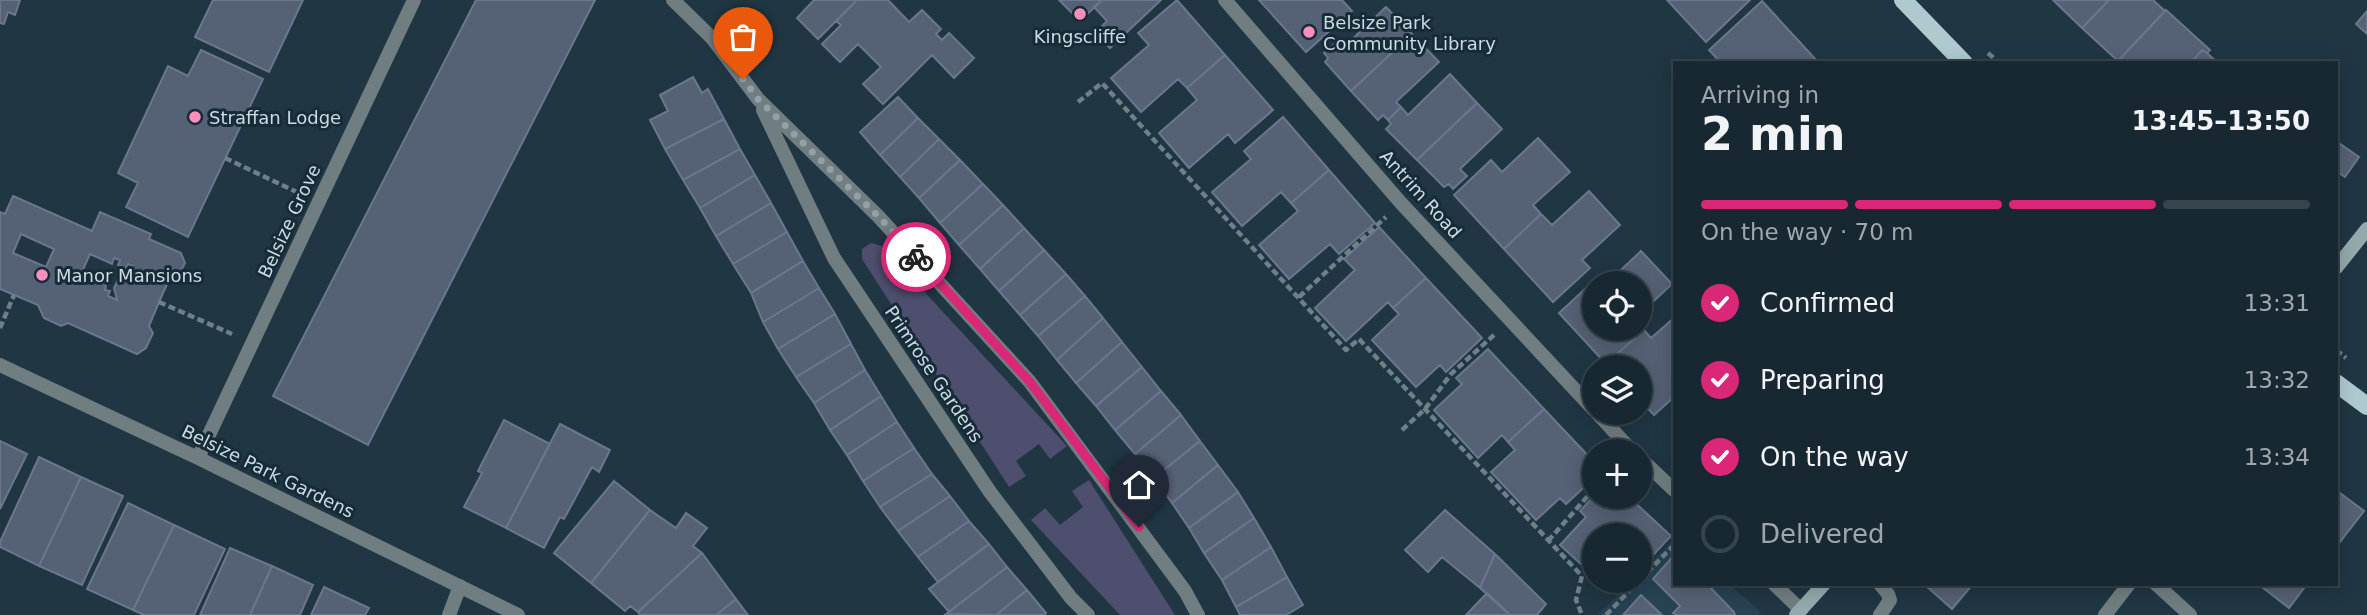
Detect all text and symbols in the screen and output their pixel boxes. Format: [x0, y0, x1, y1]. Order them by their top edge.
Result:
marker: Kingscliffe [1072, 6, 1088, 22]
pin [713, 7, 773, 79]
place label: Belsize Park Community Library [1323, 12, 1496, 54]
icon: bag [724, 18, 762, 56]
marker: Belsize Park Community Library [1301, 24, 1317, 40]
place label: Kingscliffe [1034, 26, 1126, 47]
text: Arriving in [1701, 82, 1819, 108]
text: 13:45–13:50 [2131, 106, 2310, 136]
place label: Straffan Lodge [209, 107, 341, 128]
text: 2 min [1701, 107, 1845, 161]
marker: Straffan Lodge [187, 109, 203, 125]
street label: Antrim Road [1376, 146, 1466, 242]
street label: Belsize Grove [254, 161, 324, 281]
text: On the way · 70 m [1701, 219, 1913, 245]
courier [881, 222, 951, 292]
icon: bike [897, 238, 935, 276]
place label: Manor Mansions [56, 265, 202, 286]
marker: Manor Mansions [34, 267, 50, 283]
map controls [1582, 271, 1652, 593]
button: locate [1582, 271, 1652, 341]
icon: check [1701, 284, 1739, 322]
text: Confirmed [1760, 288, 1895, 318]
text: 13:31 [2244, 290, 2310, 316]
street label: Primrose Gardens [881, 302, 987, 446]
button: layers [1582, 355, 1652, 425]
icon: check [1701, 361, 1739, 399]
text: Preparing [1760, 365, 1885, 395]
text: 13:32 [2244, 367, 2310, 393]
street label: Belsize Park Gardens [178, 420, 358, 522]
icon: check [1701, 438, 1739, 476]
button: + [1582, 439, 1652, 509]
text: On the way [1760, 442, 1909, 472]
text: 13:34 [2244, 444, 2310, 470]
pin [1109, 455, 1169, 527]
icon: home [1120, 466, 1158, 504]
text: Delivered [1760, 519, 1884, 549]
button: − [1582, 523, 1652, 593]

